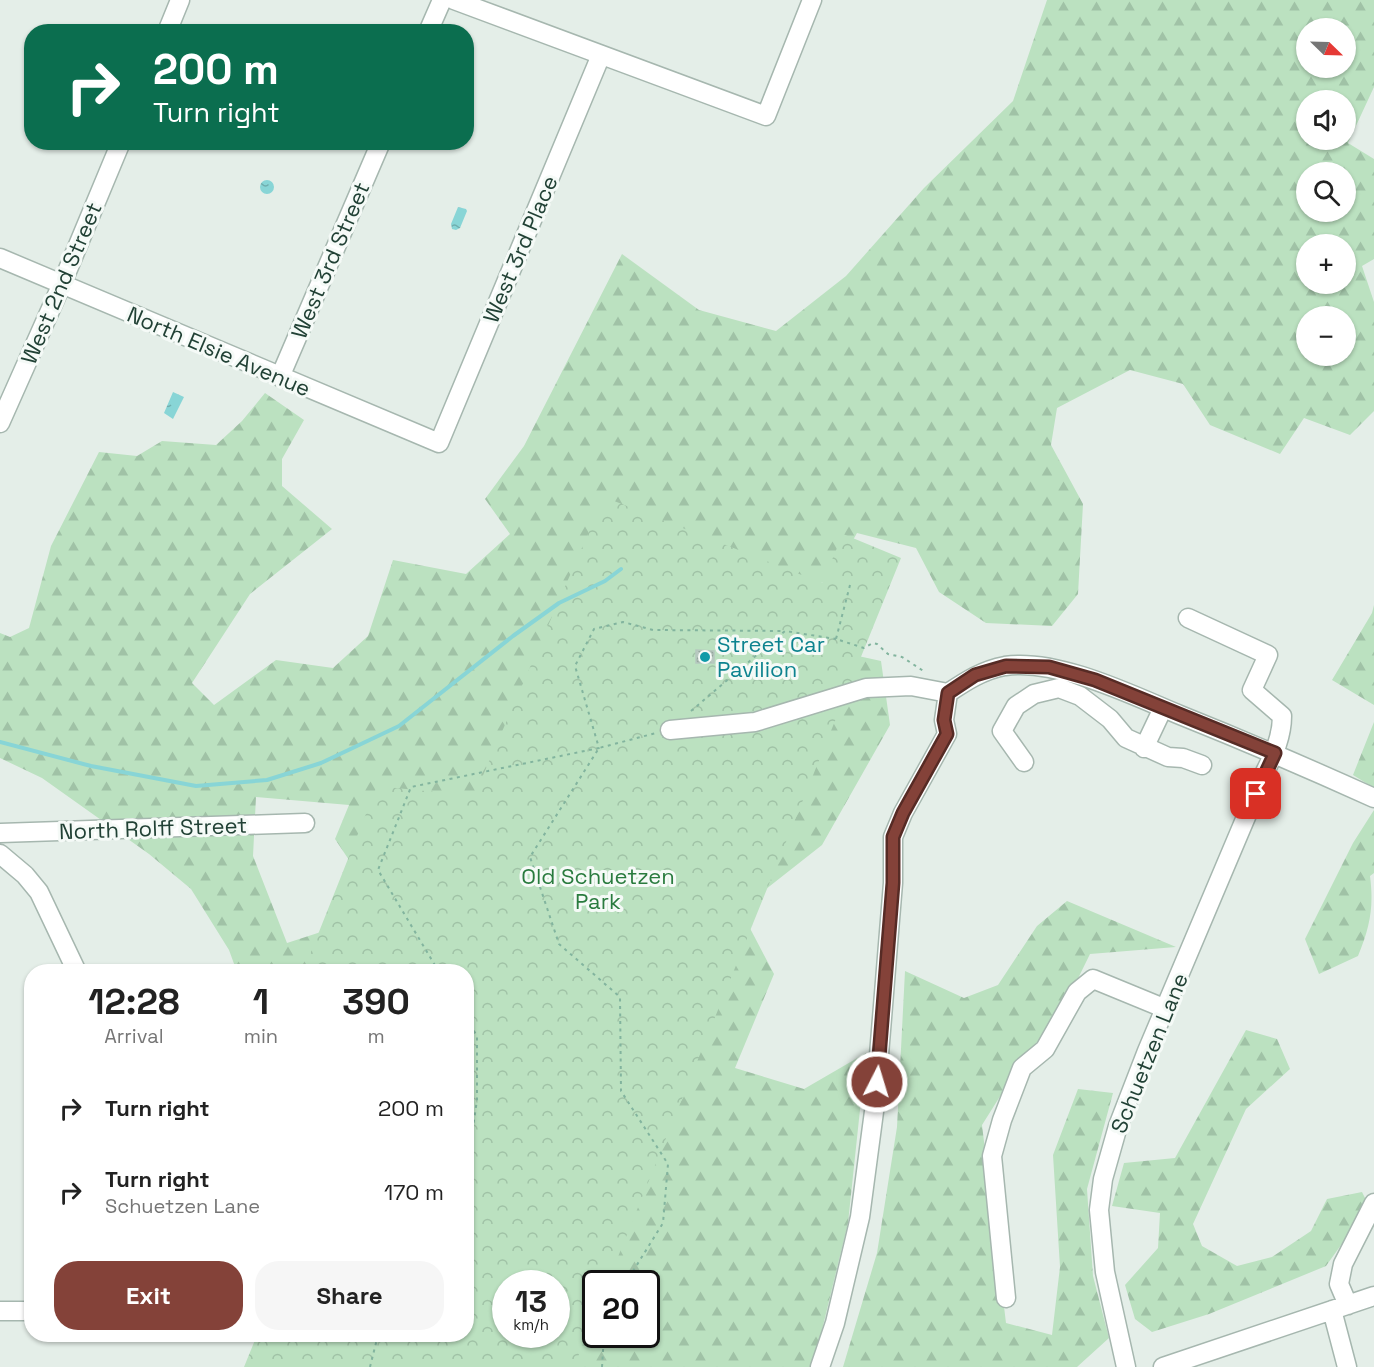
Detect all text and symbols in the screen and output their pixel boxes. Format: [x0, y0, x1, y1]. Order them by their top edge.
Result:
north arrow [1296, 18, 1356, 78]
map controls [1296, 18, 1356, 366]
text: 200 m [153, 43, 279, 96]
icon: right [54, 48, 132, 126]
button: sound [1296, 90, 1356, 150]
text: Turn right [153, 95, 280, 130]
button: search [1296, 162, 1356, 222]
street label: West 3rd Place [476, 171, 564, 327]
street label: West 3rd Street [284, 178, 376, 342]
street label: West 2nd Street [14, 198, 108, 368]
button: + [1296, 234, 1356, 294]
street label: North Elsie Avenue [123, 300, 315, 402]
button: − [1296, 306, 1356, 366]
place label: Street Car Pavilion [717, 630, 825, 683]
marker: Street Car Pavilion [698, 650, 712, 664]
pin [1230, 768, 1281, 819]
icon: arrive [1239, 777, 1272, 810]
street label: North Rolff Street [58, 811, 248, 845]
park label: Old Schuetzen Park [521, 862, 675, 915]
street label: Schuetzen Lane [1104, 969, 1194, 1137]
text: 12:28 [88, 979, 180, 1025]
text: 1 [253, 979, 269, 1025]
text: 390 [342, 979, 410, 1025]
text: Arrival [104, 1023, 164, 1049]
text: min [244, 1023, 278, 1049]
text: m [367, 1023, 385, 1049]
position arrow [845, 1050, 909, 1114]
icon: right [54, 1092, 87, 1125]
text: Turn right [105, 1094, 210, 1122]
text: 200 m [378, 1094, 444, 1122]
text: Turn right [105, 1165, 210, 1193]
icon: right [54, 1176, 87, 1209]
text: 170 m [384, 1178, 444, 1206]
text: Schuetzen Lane [105, 1193, 260, 1219]
button: Exit [54, 1261, 243, 1330]
button: Share [255, 1261, 444, 1330]
speed limit sign: 20 [582, 1270, 660, 1348]
text: 13 [515, 1282, 547, 1321]
text: km/h [513, 1315, 549, 1334]

